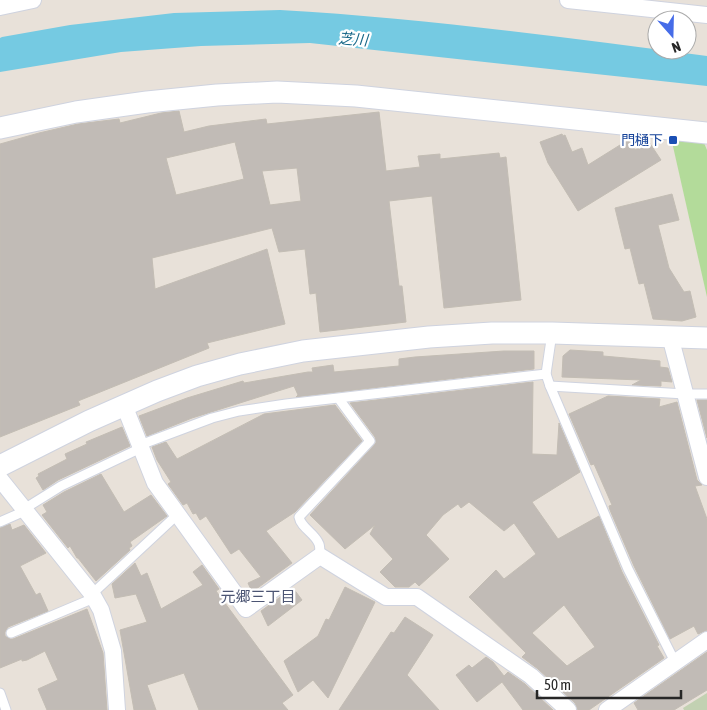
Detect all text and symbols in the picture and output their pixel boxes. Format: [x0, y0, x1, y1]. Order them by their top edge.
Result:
north arrow [647, 10, 697, 60]
water label: 芝川 [337, 29, 371, 49]
text: N [670, 38, 683, 56]
place label: 門樋下 [621, 132, 663, 148]
marker: 門樋下 [667, 134, 679, 146]
district label: 元郷三丁目 [220, 588, 296, 605]
scale bar [537, 668, 681, 700]
text: 50 m [544, 676, 571, 693]

